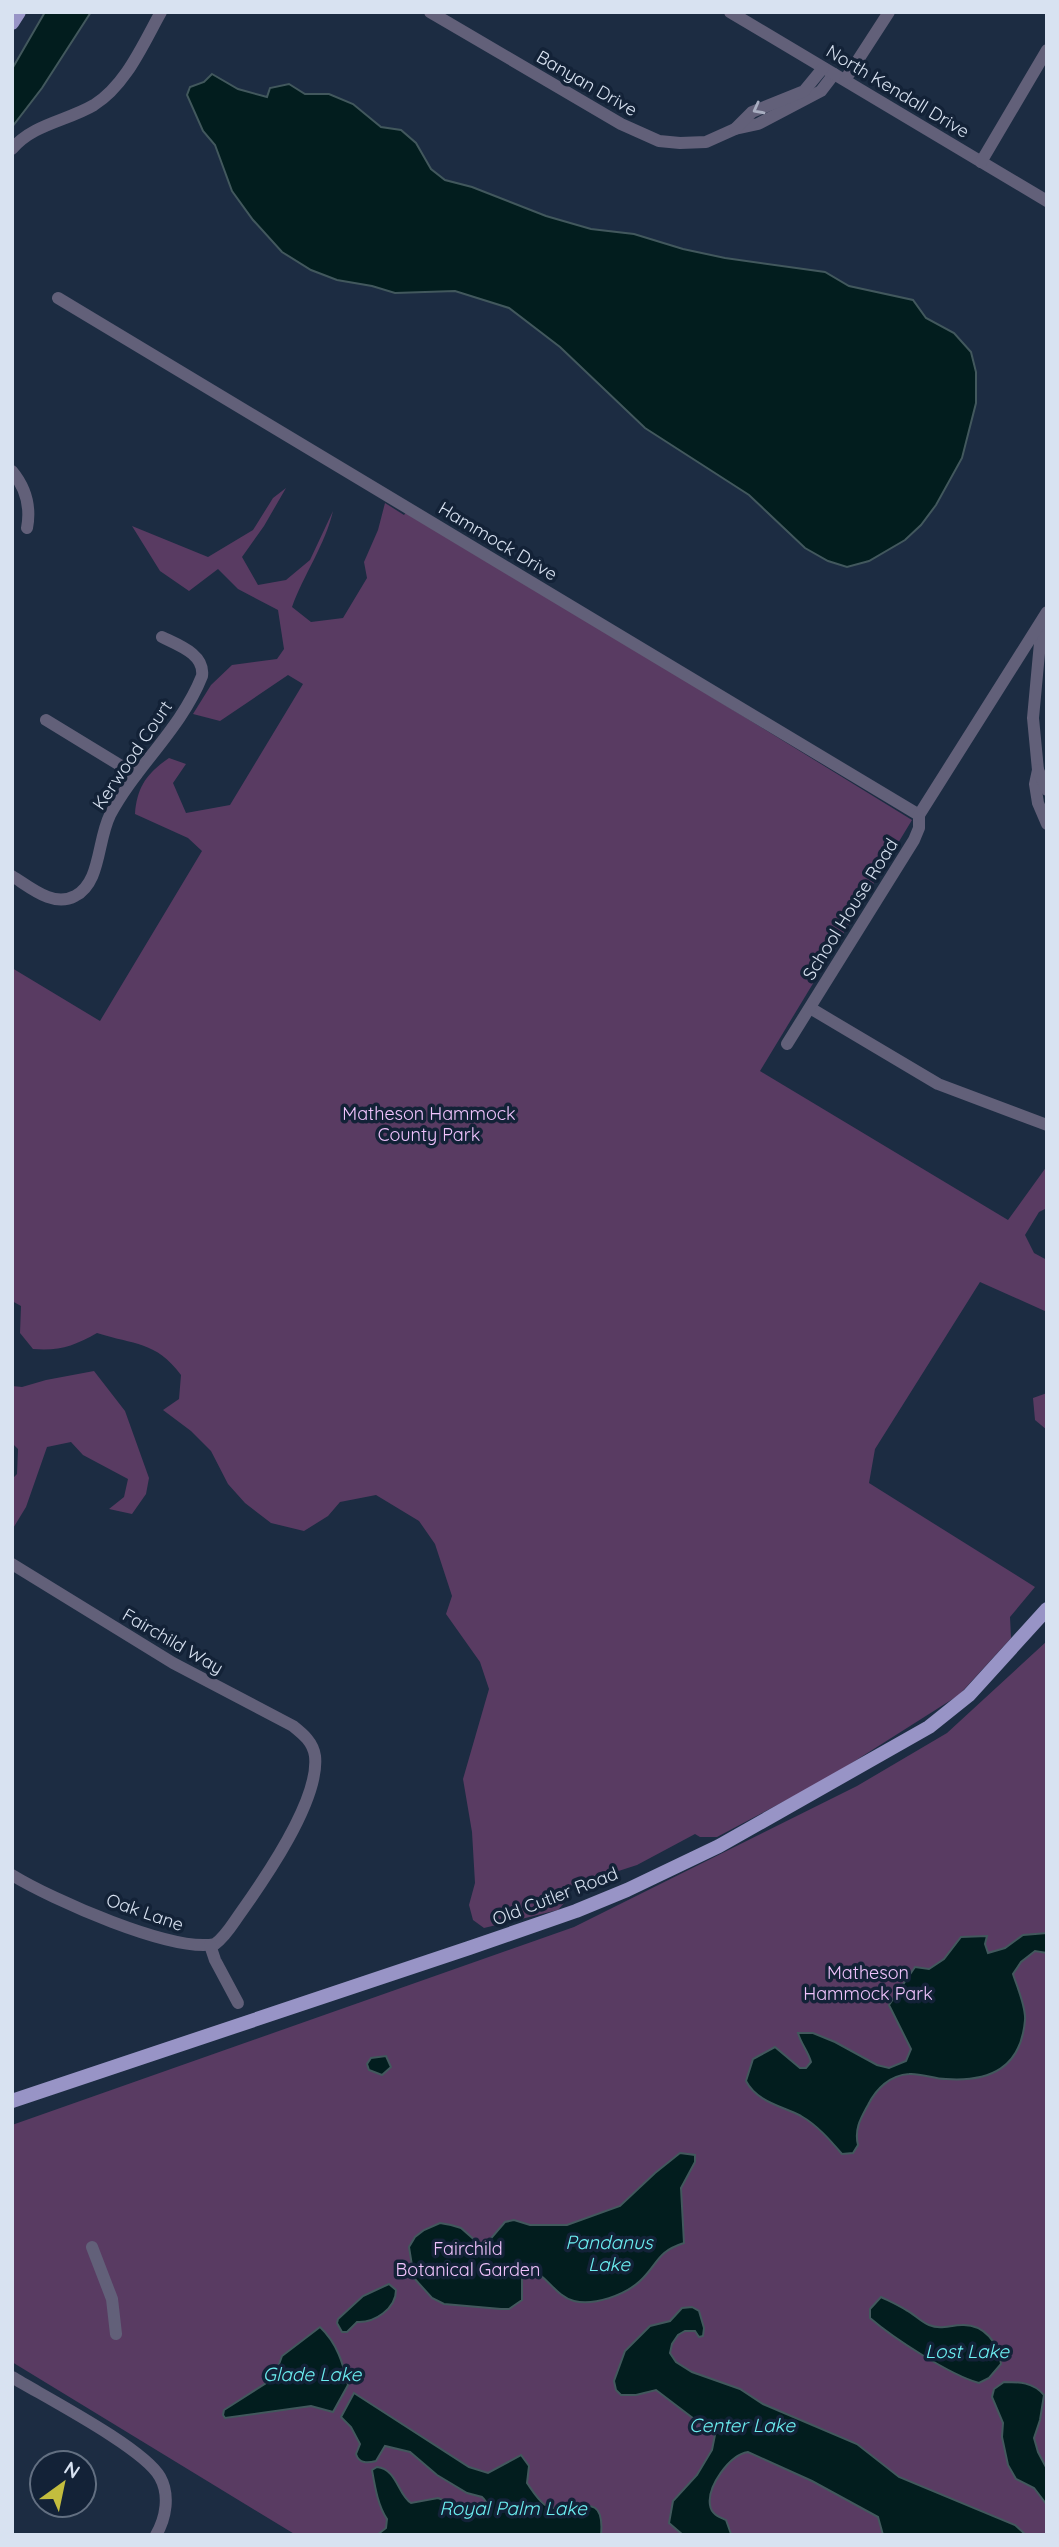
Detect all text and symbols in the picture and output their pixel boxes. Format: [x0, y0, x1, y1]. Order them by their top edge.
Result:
street label: North Kendall Drive [822, 39, 974, 143]
street label: Banyan Drive [532, 45, 642, 121]
one-way arrow [753, 101, 766, 115]
street label: Hammock Drive [434, 496, 562, 586]
street label: Kerwood Court [87, 696, 177, 814]
street label: School House Road [797, 834, 903, 984]
park label: Matheson Hammock County Park [342, 1102, 516, 1146]
street label: Fairchild Way [118, 1603, 228, 1679]
street label: Old Cutler Road [489, 1862, 621, 1930]
street label: Oak Lane [103, 1888, 187, 1936]
park label: Matheson Hammock Park [803, 1961, 933, 2005]
water label: Pandanus Lake [565, 2230, 654, 2276]
park label: Fairchild Botanical Garden [396, 2237, 540, 2281]
water label: Lost Lake [925, 2339, 1010, 2363]
water label: Glade Lake [263, 2362, 363, 2386]
water label: Center Lake [689, 2413, 796, 2437]
north arrow [28, 2449, 98, 2519]
text: N [60, 2456, 85, 2484]
water label: Royal Palm Lake [439, 2496, 588, 2520]

